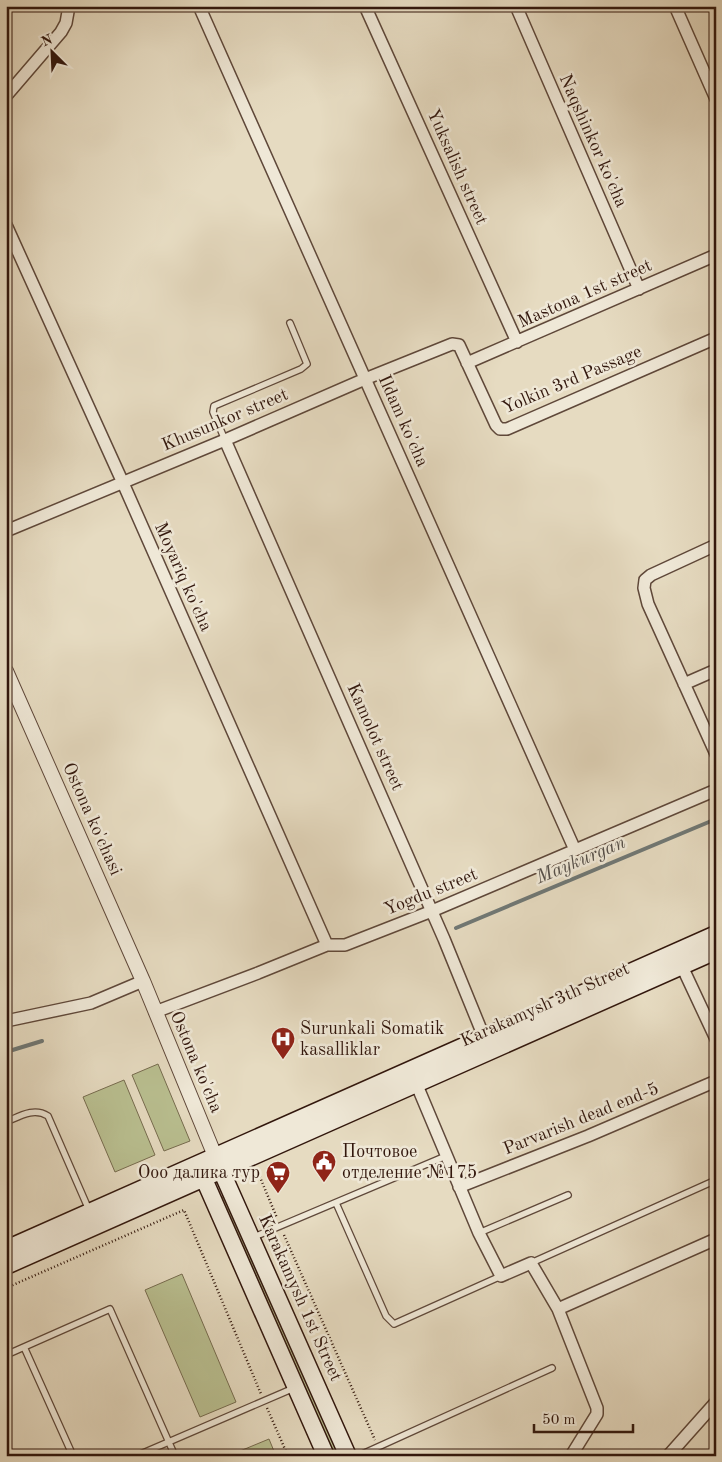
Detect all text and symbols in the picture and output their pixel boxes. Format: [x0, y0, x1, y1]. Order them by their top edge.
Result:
north arrow [28, 28, 78, 78]
text: N [39, 32, 55, 50]
street label: Naqshinkor ko'cha [556, 72, 631, 210]
street label: Yuksalish street [423, 106, 491, 228]
street label: Mastona 1st street [515, 256, 655, 332]
street label: Yolkin 3rd Passage [500, 342, 644, 418]
street label: Ildam ko'cha [375, 372, 431, 470]
street label: Khusunkor street [159, 385, 291, 455]
street label: Moyariq ko'cha [151, 520, 215, 634]
street label: Kamolot street [343, 681, 407, 793]
street label: Ostona ko'chasi [59, 760, 125, 878]
water label: Maykurgan [532, 834, 629, 889]
street label: Yogdu street [382, 865, 480, 919]
street label: Karakamysh 3th Street [458, 960, 632, 1050]
street label: Ostona ko'cha [167, 1009, 226, 1116]
place label: Surunkali Somatik kasalliklar [300, 1020, 444, 1059]
hospital icon: Surunkali Somatik kasalliklar [270, 1026, 296, 1060]
street label: Parvarish dead end-5 [501, 1080, 661, 1158]
place label: Почтовое отделение №175 [342, 1143, 477, 1182]
public building icon: Почтовое отделение №175 [311, 1149, 337, 1183]
supermarket icon: Ооо далика тур [265, 1160, 291, 1194]
place label: Ооо далика тур [138, 1164, 260, 1182]
street label: Karakamysh 1st Street [255, 1212, 345, 1384]
scale bar [534, 1402, 633, 1434]
text: 50 m [542, 1413, 576, 1428]

